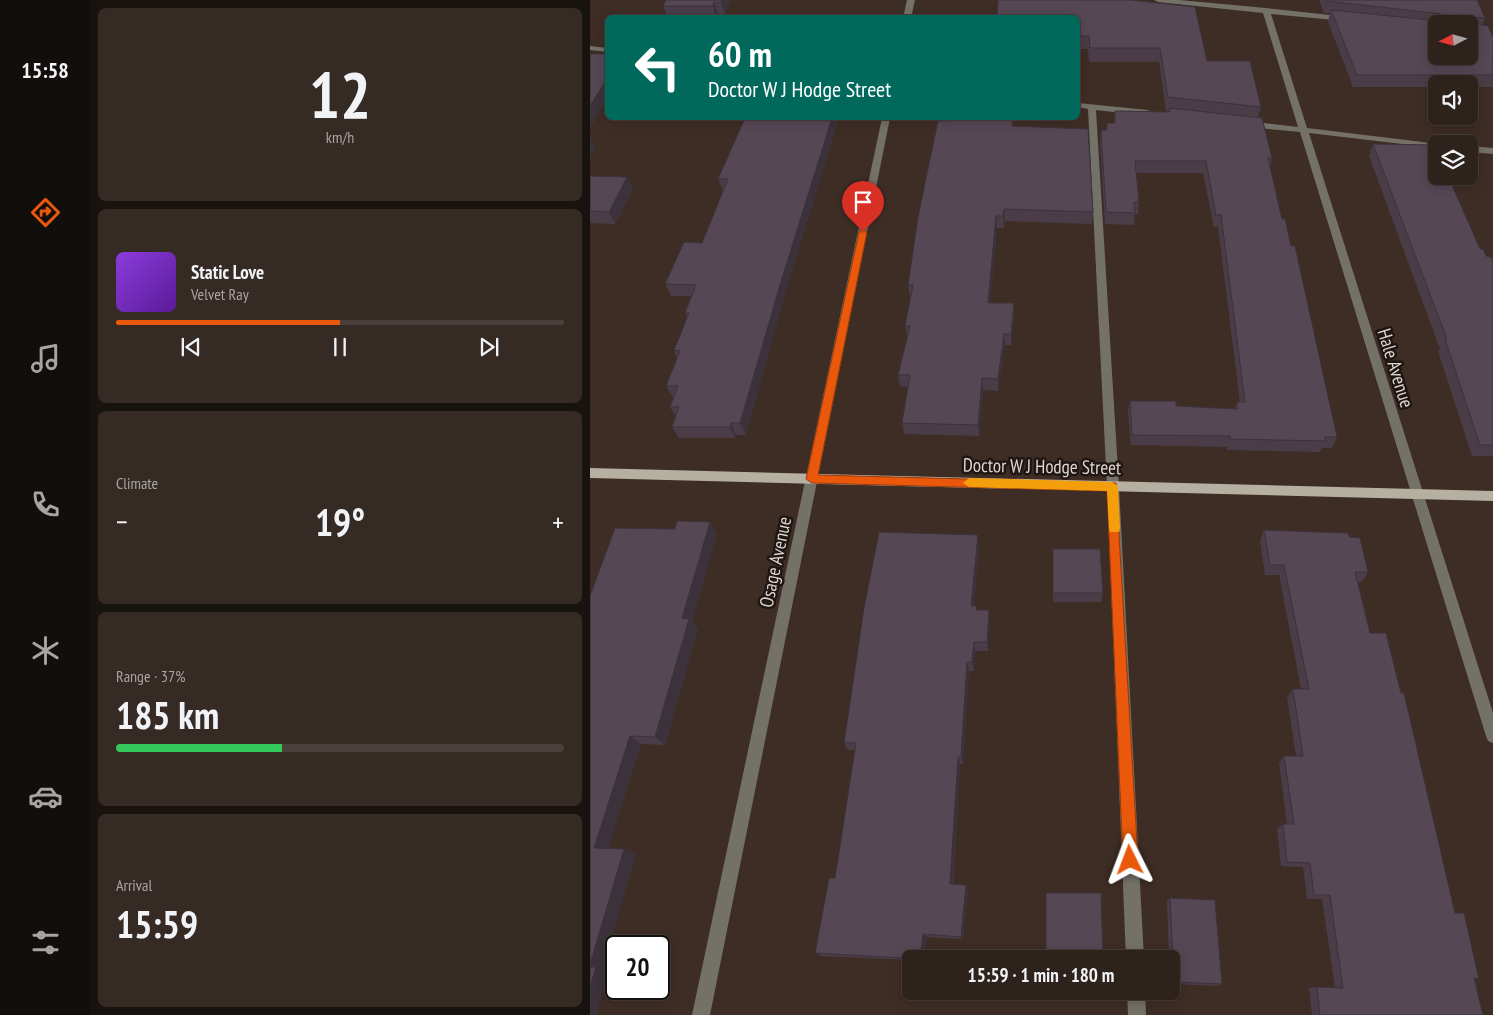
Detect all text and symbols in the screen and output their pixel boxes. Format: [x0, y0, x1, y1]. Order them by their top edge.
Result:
north arrow [1428, 15, 1478, 65]
map controls [1428, 15, 1478, 185]
text: 60 m [708, 31, 772, 77]
icon: left [625, 35, 690, 100]
text: 12 [309, 52, 371, 136]
text: 15:58 [21, 56, 69, 84]
text: Doctor W J Hodge Street [708, 75, 891, 103]
button: sound [1428, 75, 1478, 125]
text: km/h [326, 127, 354, 147]
button: layers [1428, 135, 1478, 185]
pin [842, 181, 884, 232]
icon: arrive [849, 188, 877, 216]
icon: directions [28, 195, 63, 230]
text: Static Love [191, 260, 264, 284]
text: Velvet Ray [191, 284, 249, 304]
street label: Hale Avenue [1373, 325, 1419, 411]
icon: previous [177, 333, 205, 361]
icon: pause [326, 333, 354, 361]
icon: next [475, 333, 503, 361]
icon: music [28, 341, 63, 376]
street label: Doctor W J Hodge Street [963, 453, 1122, 479]
text: Climate [116, 473, 158, 493]
icon: phone [28, 487, 63, 522]
text: 19° [315, 497, 365, 546]
text: − [116, 503, 128, 540]
text: + [552, 503, 564, 540]
street label: Osage Avenue [754, 514, 796, 610]
icon: climate [28, 633, 63, 668]
text: Range · 37% [116, 666, 185, 686]
text: 185 km [116, 690, 219, 739]
icon: car [28, 779, 63, 814]
position arrow [1103, 833, 1155, 885]
text: Arrival [116, 875, 152, 895]
text: 15:59 [116, 899, 198, 948]
icon: filters [28, 925, 63, 960]
speed limit sign: 20 [605, 935, 670, 1000]
text: 15:59 · 1 min · 180 m [968, 963, 1114, 987]

